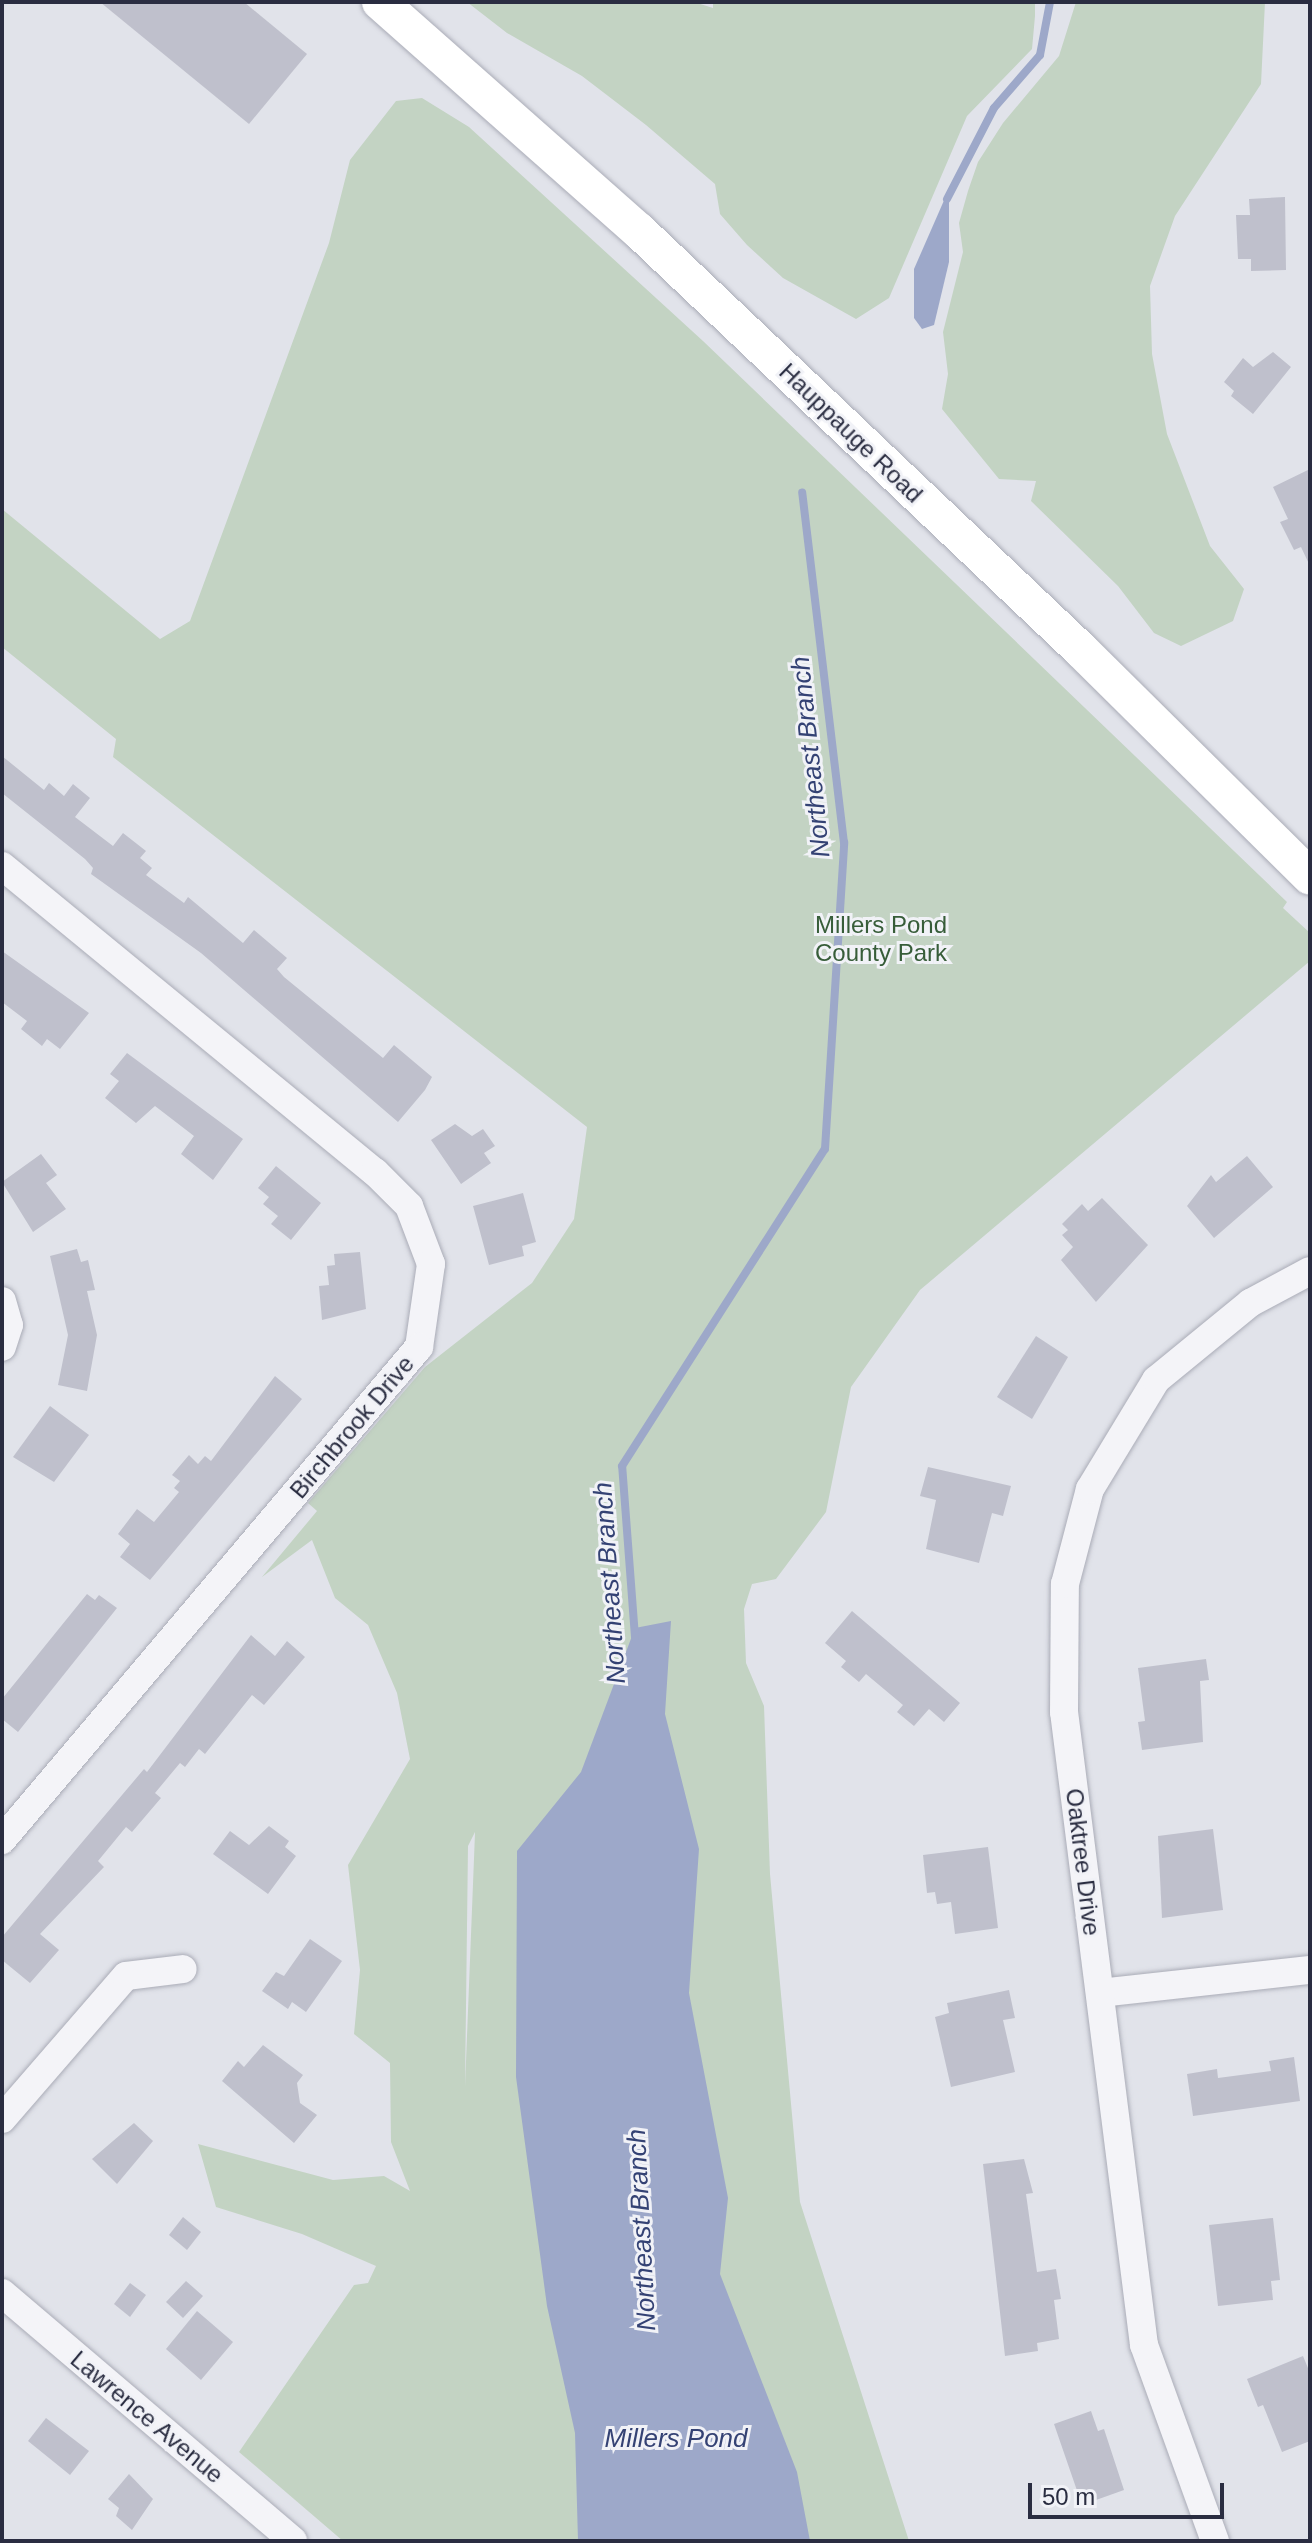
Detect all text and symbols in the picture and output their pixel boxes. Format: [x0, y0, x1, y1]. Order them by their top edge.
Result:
street label: Hauppauge Road [773, 357, 929, 509]
water label: Northeast Branch [785, 655, 837, 859]
park label: Millers Pond County Park [815, 911, 947, 967]
street label: Birchbrook Drive [284, 1350, 420, 1504]
water label: Northeast Branch [587, 1481, 633, 1685]
street label: Oaktree Drive [1060, 1787, 1106, 1937]
water label: Northeast Branch [621, 2128, 663, 2332]
street label: Lawrence Avenue [64, 2344, 230, 2490]
water label: Millers Pond [604, 2423, 748, 2455]
scale bar [1032, 2467, 1228, 2517]
text: 50 m [1042, 2483, 1095, 2510]

